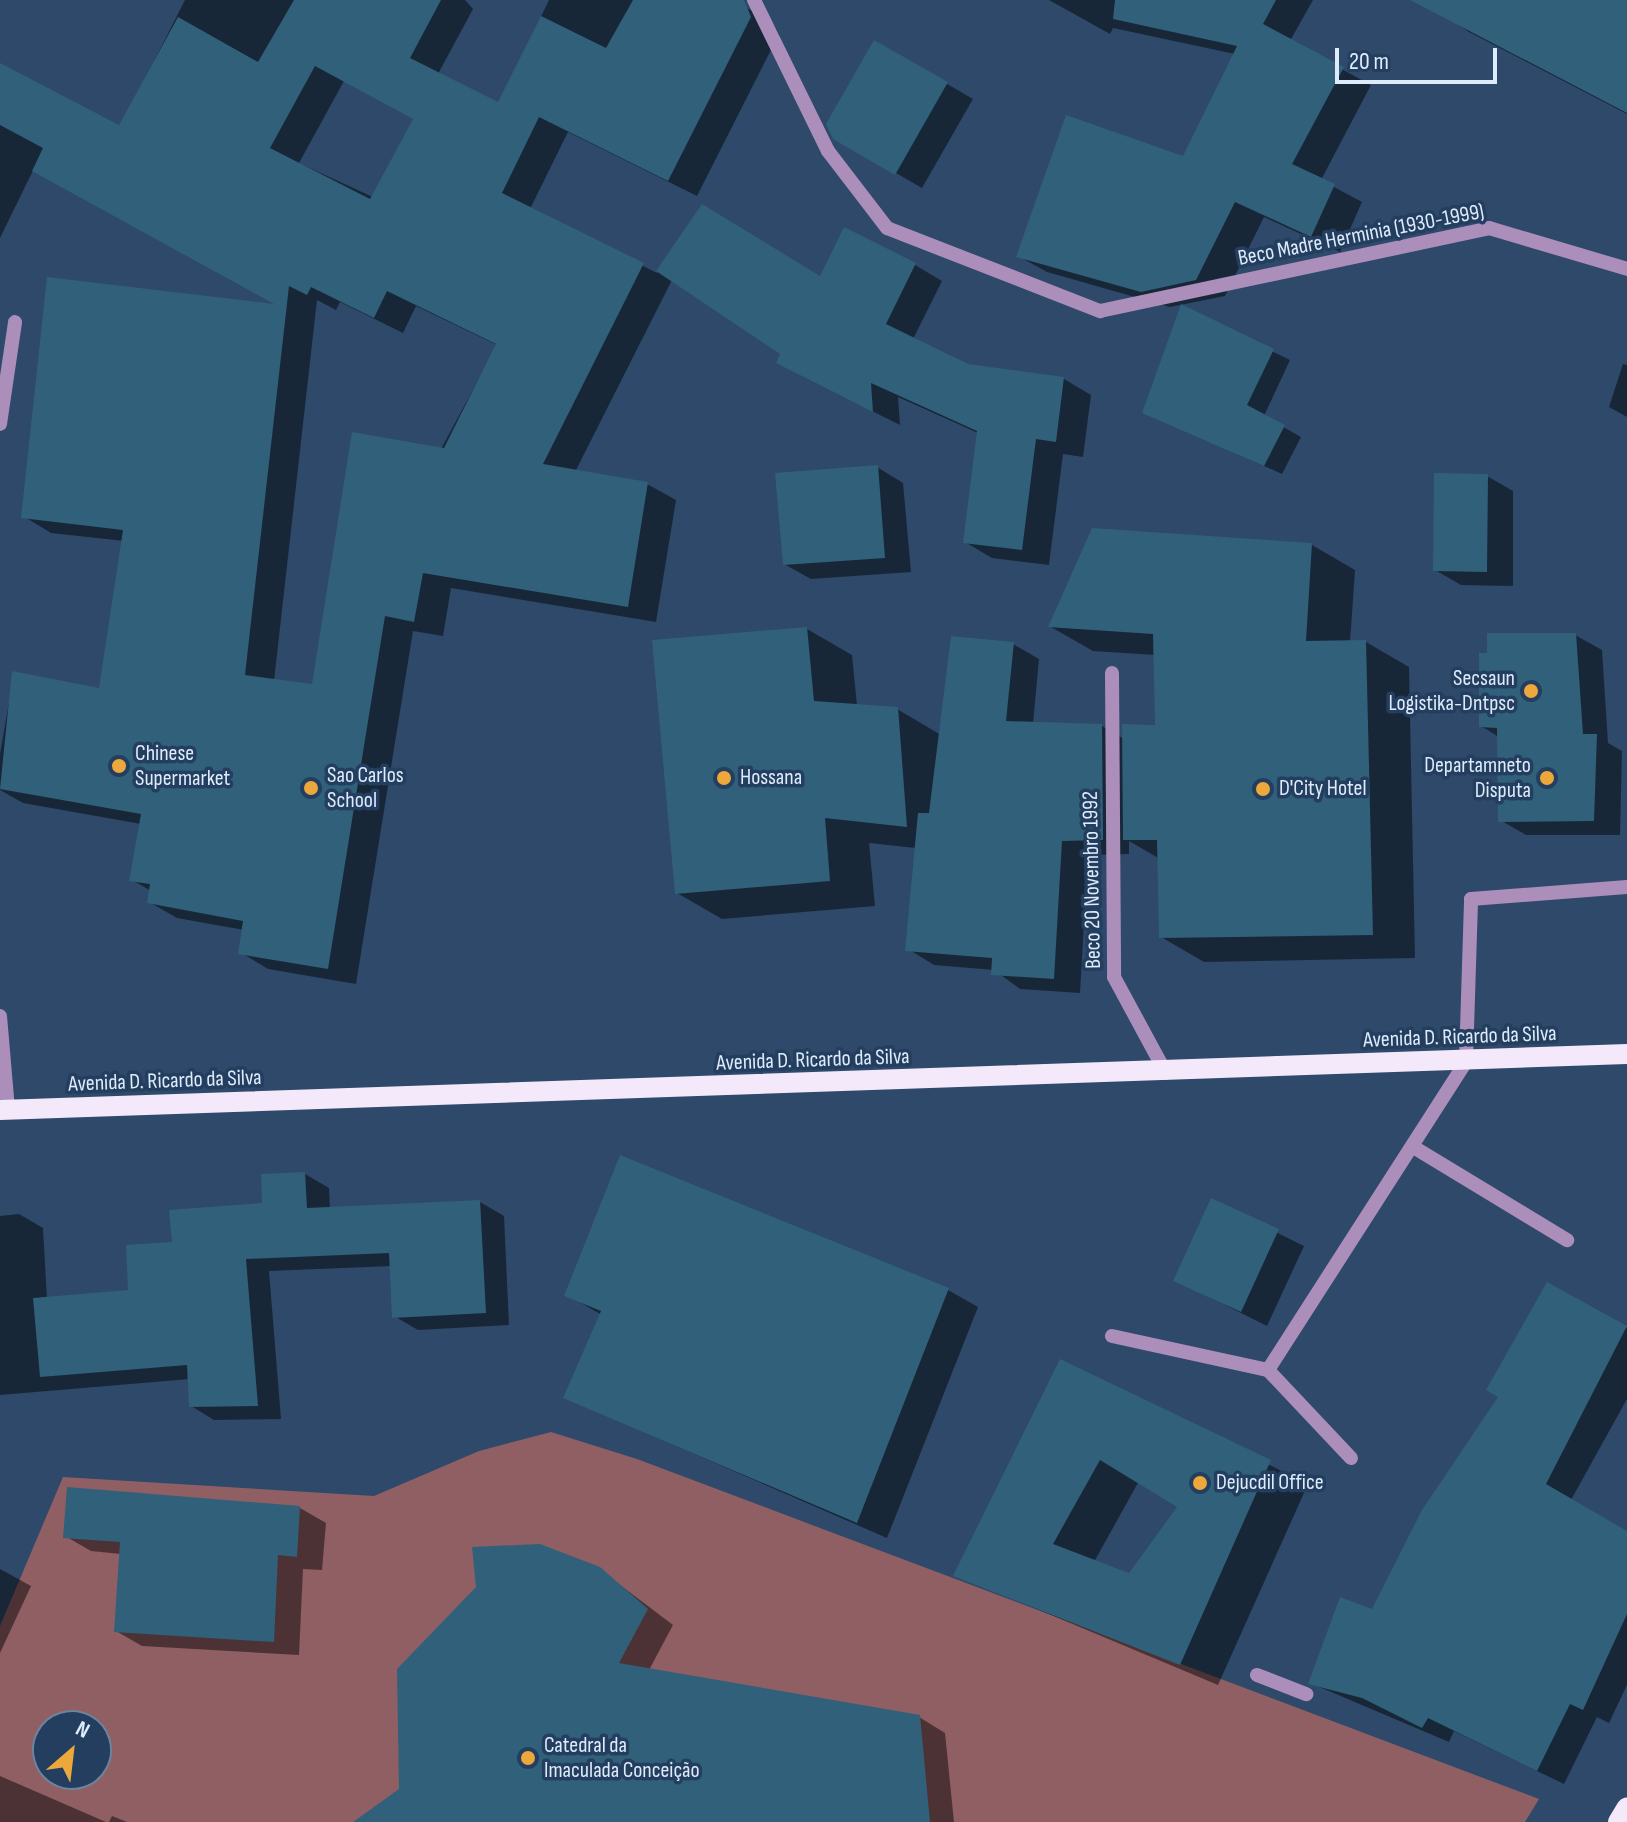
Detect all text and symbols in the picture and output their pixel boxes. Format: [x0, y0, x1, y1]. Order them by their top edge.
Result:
scale bar [1339, 32, 1501, 82]
text: 20 m [1349, 47, 1389, 76]
street label: Beco Madre Herminia (1930-1999) [1236, 198, 1486, 272]
place label: Secsaun Logistika-Dntpsc [1389, 665, 1515, 716]
marker: Secsaun Logistika-Dntpsc [1522, 682, 1540, 700]
place label: Chinese Supermarket [135, 740, 230, 792]
place label: Departamneto Disputa [1424, 752, 1531, 804]
marker: Chinese Supermarket [110, 757, 128, 775]
place label: Sao Carlos School [327, 762, 404, 814]
place label: Hossana [740, 765, 802, 791]
marker: Hossana [715, 769, 733, 787]
marker: Departamneto Disputa [1538, 769, 1556, 787]
place label: D'City Hotel [1279, 776, 1367, 802]
marker: Sao Carlos School [302, 779, 320, 797]
marker: D'City Hotel [1254, 780, 1272, 798]
street label: Beco 20 Novembro 1992 [1077, 791, 1107, 969]
street label: Avenida D. Ricardo da Silva [1363, 1020, 1557, 1054]
street label: Avenida D. Ricardo da Silva [716, 1043, 910, 1077]
street label: Avenida D. Ricardo da Silva [68, 1064, 262, 1098]
place label: Dejucdil Office [1216, 1470, 1323, 1496]
marker: Dejucdil Office [1191, 1474, 1209, 1492]
north arrow [32, 1710, 112, 1790]
text: N [71, 1715, 94, 1745]
place label: Catedral da Imaculada Conceição [544, 1732, 700, 1784]
marker: Catedral da Imaculada Conceição [519, 1749, 537, 1767]

